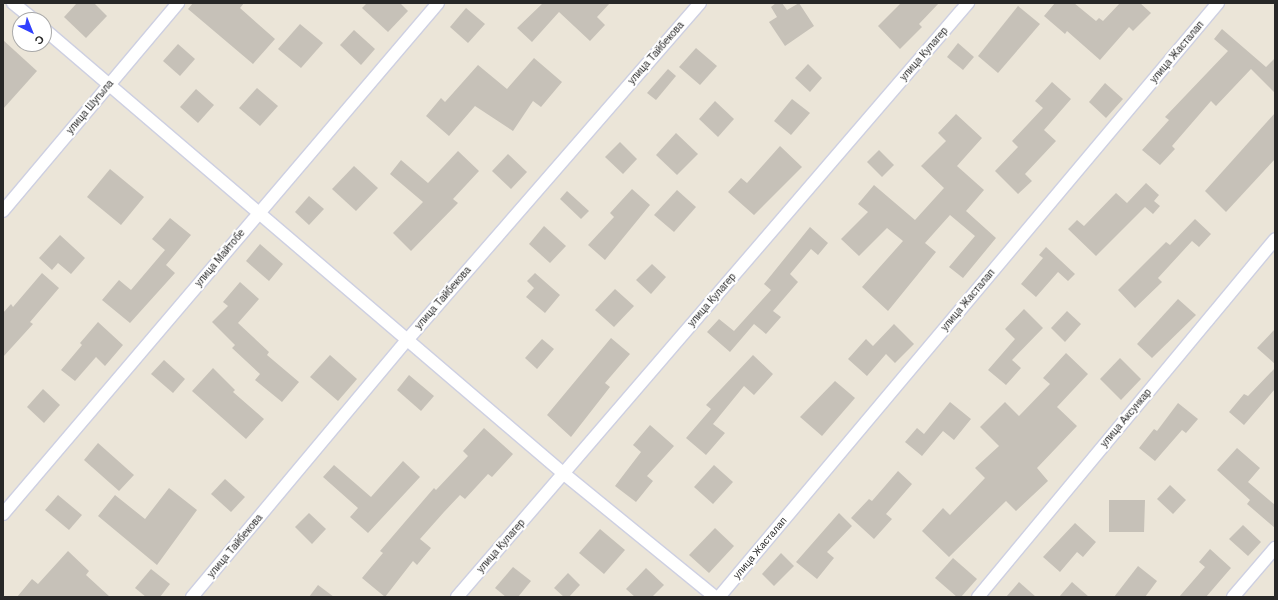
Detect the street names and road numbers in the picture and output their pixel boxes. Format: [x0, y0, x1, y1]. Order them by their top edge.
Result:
street label: улица Тайбекова [626, 19, 686, 87]
street label: улица Жасталап [1148, 19, 1206, 85]
street label: улица Кулагер [898, 25, 950, 83]
street label: улица Шугыла [64, 78, 116, 136]
street label: улица Майтобе [193, 227, 247, 289]
street label: улица Тайбекова [413, 264, 473, 332]
street label: улица Жасталап [939, 267, 997, 333]
street label: улица Кулагер [686, 271, 738, 329]
street label: улица Аксункар [1098, 386, 1154, 450]
street label: улица Тайбекова [205, 512, 265, 580]
street label: улица Жасталап [731, 515, 789, 581]
street label: улица Кулагер [475, 517, 527, 575]

